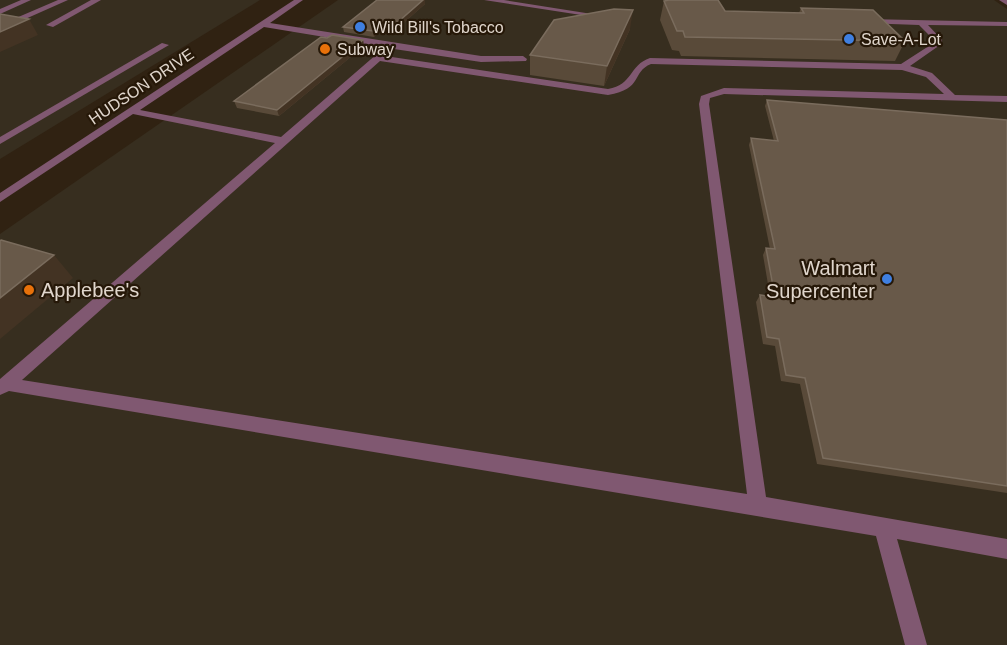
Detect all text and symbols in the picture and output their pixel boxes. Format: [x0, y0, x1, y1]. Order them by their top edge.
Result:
place label: Wild Bill's Tobacco [372, 19, 504, 36]
marker: Wild Bill's Tobacco [353, 20, 367, 34]
place label: Save-A-Lot [861, 31, 942, 48]
marker: Save-A-Lot [842, 32, 856, 46]
place label: Subway [337, 41, 394, 58]
marker: Subway [318, 42, 332, 56]
street label: HUDSON DRIVE [86, 45, 197, 128]
place label: Walmart Supercenter [766, 257, 875, 302]
marker: Walmart Supercenter [880, 272, 894, 286]
place label: Applebee's [41, 279, 139, 301]
marker: Applebee's [22, 283, 36, 297]

